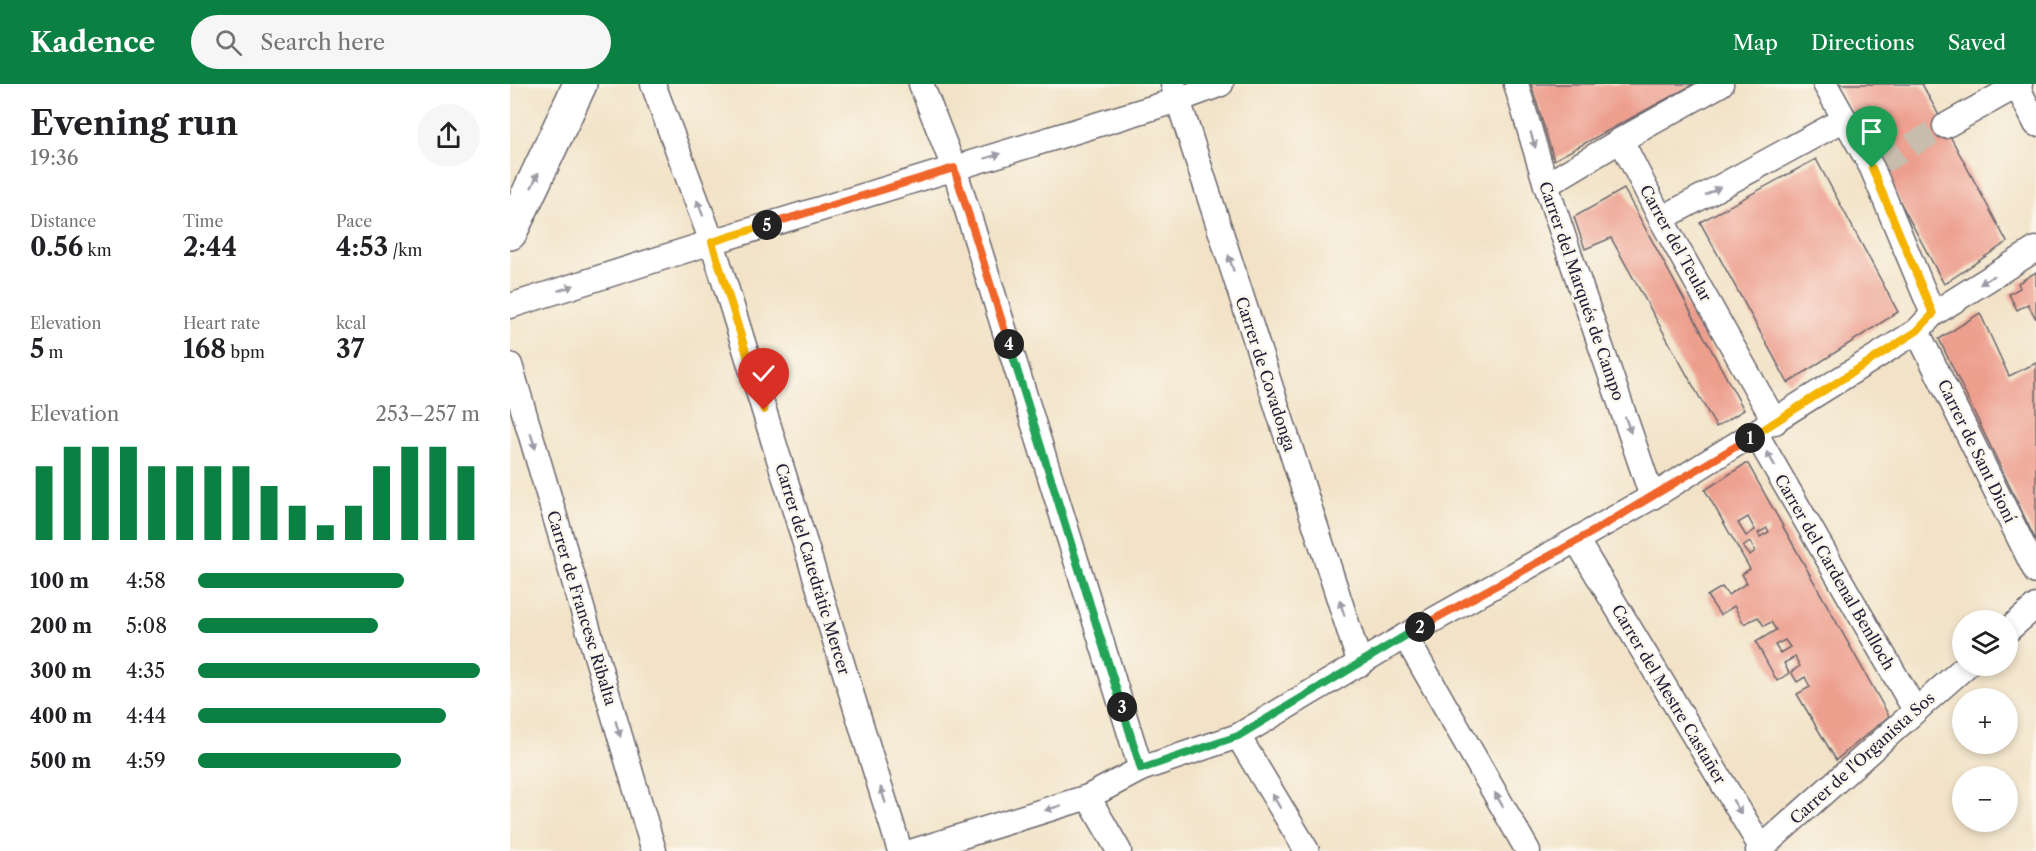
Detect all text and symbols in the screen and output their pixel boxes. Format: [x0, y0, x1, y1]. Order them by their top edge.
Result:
search box [191, 15, 611, 69]
text: Kadence [30, 25, 155, 59]
icon: search [212, 26, 245, 59]
text: Search here [260, 29, 385, 56]
text: Map [1733, 30, 1778, 55]
text: Directions [1811, 30, 1915, 55]
text: Saved [1948, 30, 2006, 55]
text: Evening run [30, 103, 238, 144]
button: share [417, 104, 480, 167]
pin [1846, 106, 1897, 168]
icon: arrive [1855, 115, 1888, 148]
one-way arrow [1529, 131, 1538, 149]
text: 19:36 [30, 146, 78, 170]
one-way arrow [984, 151, 1002, 160]
one-way arrow [530, 170, 540, 188]
street label: Carrer del Marqués de Campo [1535, 179, 1629, 403]
street label: Carrer del Teular [1636, 181, 1716, 305]
one-way arrow [1704, 186, 1721, 196]
one-way arrow [694, 199, 704, 217]
pin: 5 [752, 210, 782, 240]
text: Distance [30, 211, 96, 231]
text: Time [183, 211, 223, 231]
text: Pace [336, 211, 372, 231]
text: 5 [763, 215, 771, 235]
text: 0.56 [30, 231, 83, 263]
text: 2:44 [183, 231, 237, 263]
text: 4:53 [336, 231, 388, 263]
text: km [83, 240, 112, 260]
text: /km [388, 240, 422, 260]
one-way arrow [1225, 254, 1235, 272]
one-way arrow [1978, 275, 1995, 286]
one-way arrow [557, 283, 575, 293]
street label: Carrer de Covadonga [1232, 294, 1301, 454]
text: Elevation [30, 313, 101, 333]
text: Heart rate [183, 313, 260, 333]
text: kcal [336, 313, 366, 333]
pin: 4 [994, 329, 1024, 359]
text: 5 [30, 333, 44, 365]
text: 168 [183, 333, 226, 365]
text: 37 [336, 333, 364, 365]
text: 4 [1004, 334, 1014, 354]
text: m [44, 342, 64, 362]
text: bpm [226, 342, 265, 362]
pin [738, 348, 789, 410]
icon: check [747, 357, 780, 390]
street label: Carrer de Sant Dioní [1934, 376, 2020, 526]
text: Elevation [30, 402, 119, 426]
text: 253–257 m [376, 402, 480, 426]
one-way arrow [1623, 416, 1633, 434]
pin: 1 [1735, 423, 1765, 453]
text: 1 [1746, 428, 1754, 448]
one-way arrow [529, 432, 538, 450]
one-way arrow [1765, 451, 1776, 467]
street label: Carrer del Catedràtic Mercer [771, 461, 855, 677]
street label: Carrer del Cardenal Benlloch [1771, 471, 1899, 673]
street label: Carrer de Francesc Ribalta [543, 508, 621, 708]
text: 100 m [30, 569, 89, 593]
text: 4:58 [126, 569, 166, 593]
one-way arrow [1337, 599, 1346, 617]
street label: Carrer del Mestre Castañer [1607, 601, 1731, 788]
map controls [1952, 610, 2018, 832]
button: layers [1952, 610, 2018, 676]
pin: 2 [1405, 612, 1435, 642]
text: 200 m [30, 614, 92, 638]
text: 5:08 [126, 614, 167, 638]
text: 2 [1415, 617, 1425, 637]
text: 300 m [30, 659, 92, 683]
text: 4:35 [126, 659, 165, 683]
street label: Carrer de l'Organista Sos [1785, 688, 1939, 828]
button: + [1952, 688, 2018, 754]
pin: 3 [1107, 692, 1137, 722]
text: 3 [1117, 697, 1127, 717]
text: 400 m [30, 704, 92, 728]
text: 4:44 [126, 704, 166, 728]
one-way arrow [614, 720, 623, 738]
text: 500 m [30, 749, 91, 773]
text: 4:59 [126, 749, 166, 773]
button: − [1952, 766, 2018, 832]
one-way arrow [878, 786, 887, 804]
one-way arrow [1493, 792, 1504, 808]
one-way arrow [1271, 793, 1282, 809]
one-way arrow [1732, 799, 1743, 815]
one-way arrow [1044, 804, 1062, 813]

